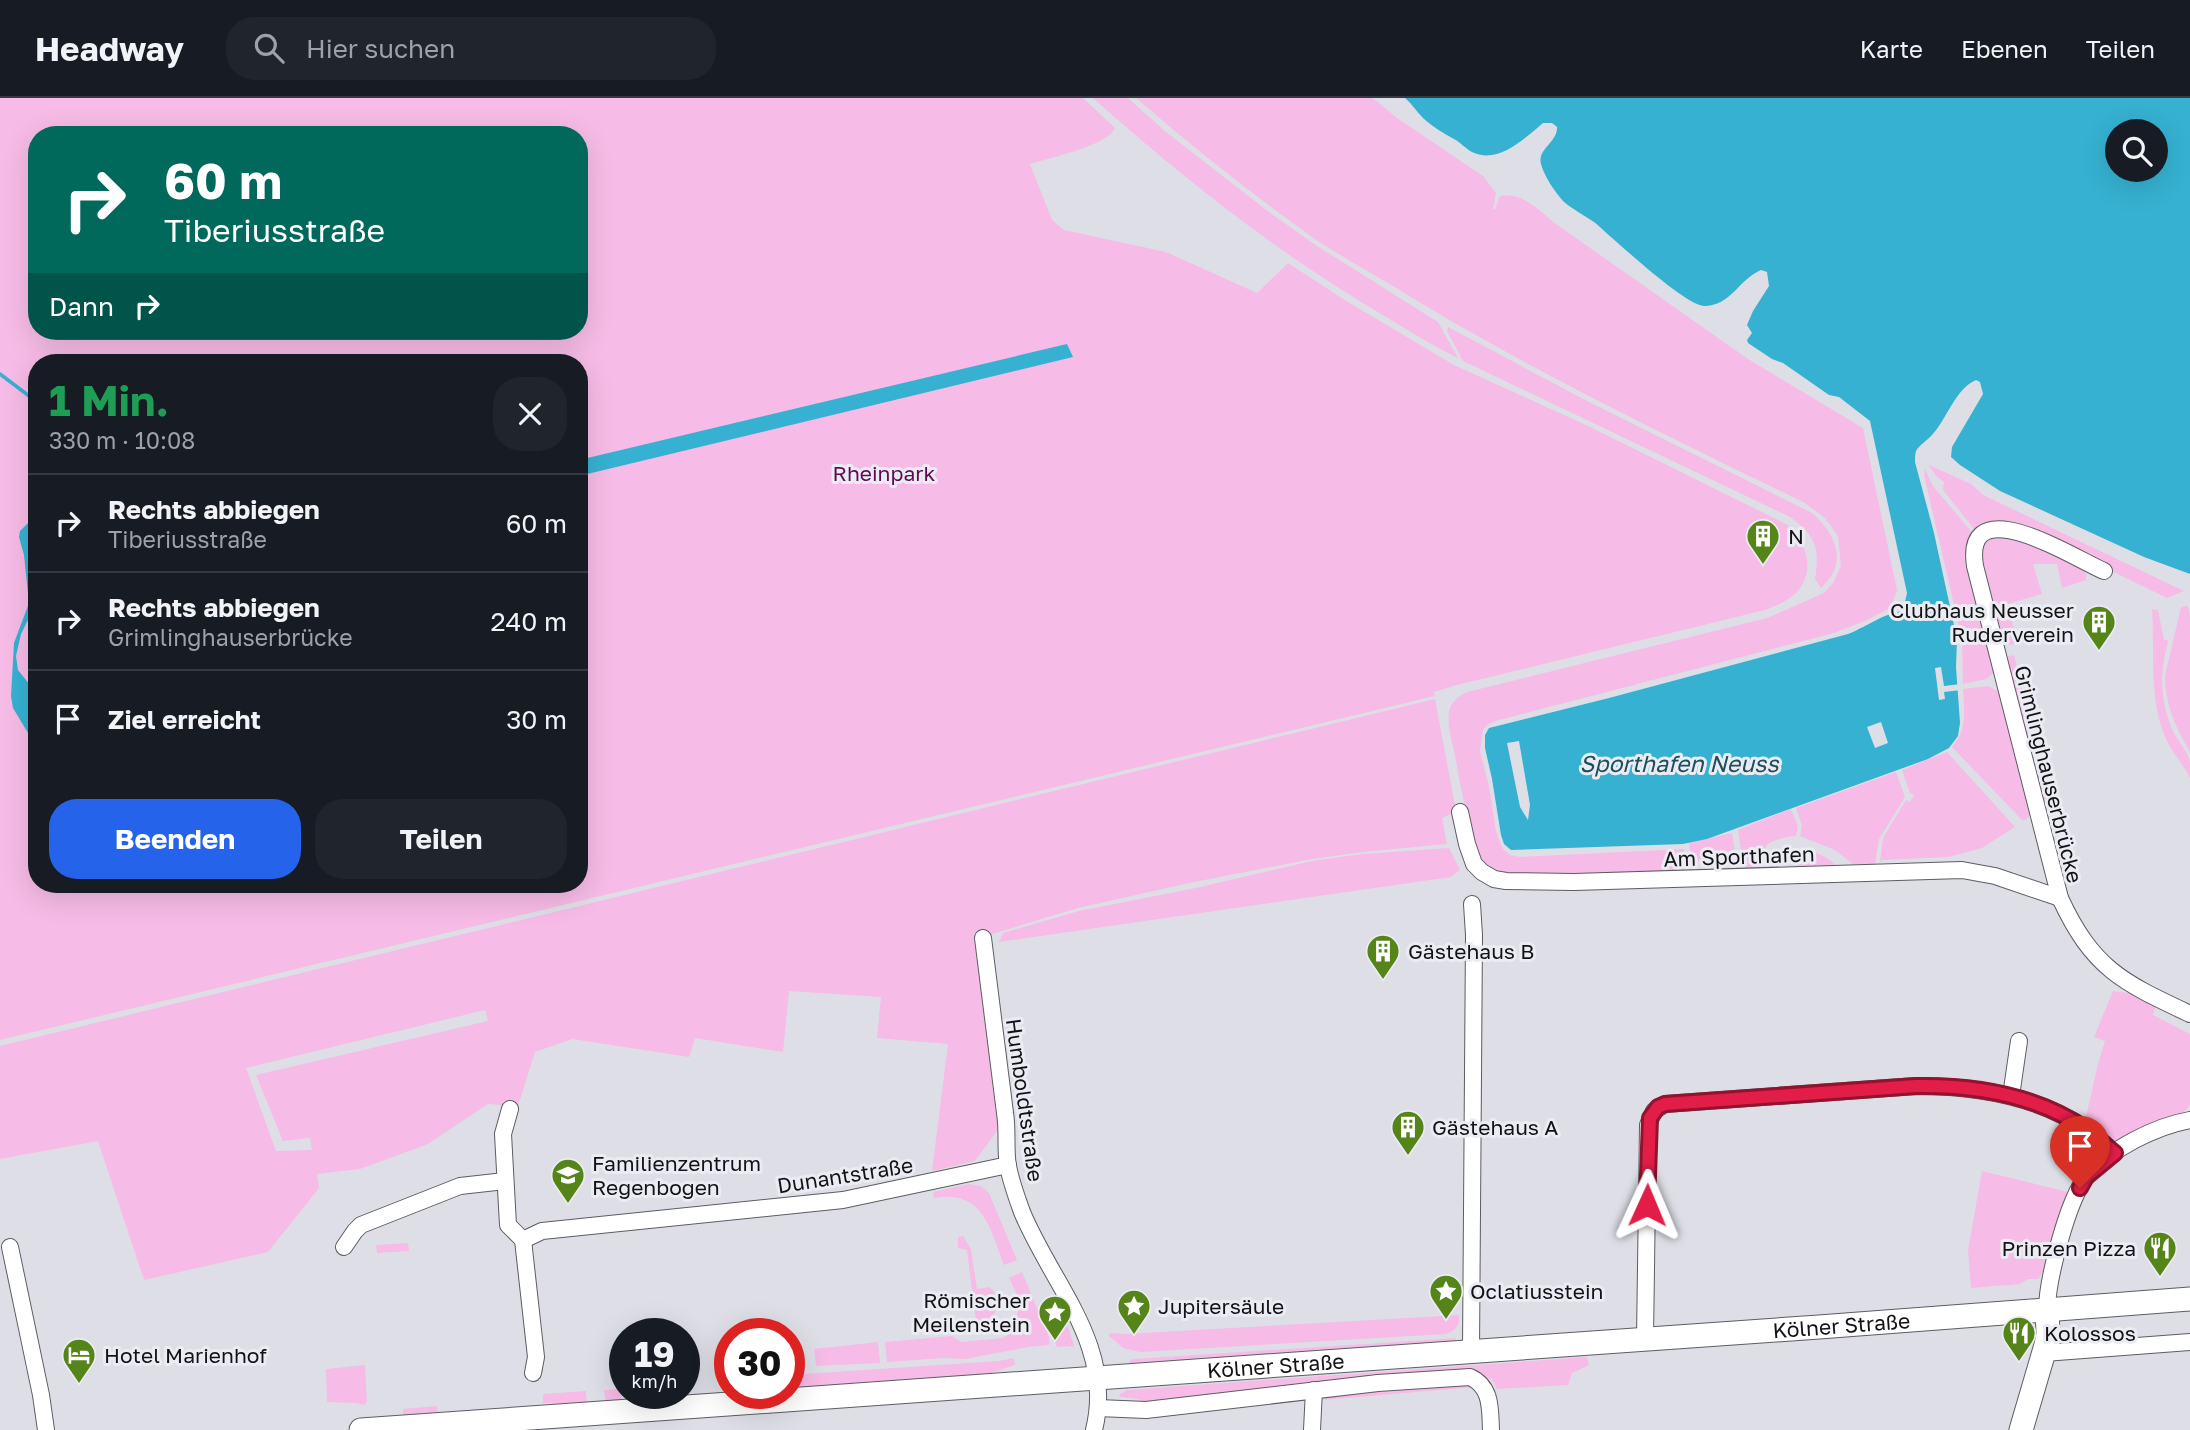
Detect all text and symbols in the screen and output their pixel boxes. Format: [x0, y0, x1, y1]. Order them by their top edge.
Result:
search box [226, 17, 716, 80]
text: Headway [35, 29, 184, 68]
icon: search [250, 29, 288, 67]
text: Hier suchen [306, 33, 455, 64]
text: Karte [1860, 34, 1923, 63]
text: Ebenen [1961, 34, 2048, 63]
text: Teilen [2086, 34, 2155, 63]
map controls [2105, 119, 2168, 182]
button: search [2105, 119, 2168, 182]
text: 60 m [164, 151, 282, 210]
icon: right [49, 154, 140, 245]
text: Tiberiusstraße [164, 211, 385, 249]
icon: right [128, 287, 166, 325]
text: Dann [49, 291, 114, 322]
text: 1 Min. [49, 375, 169, 425]
button: close [493, 377, 567, 451]
text: 330 m · 10:08 [49, 426, 195, 454]
park label: Rheinpark [833, 460, 936, 486]
text: Rechts abbiegen [108, 494, 320, 525]
icon: right [49, 504, 87, 542]
text: 60 m [506, 508, 567, 539]
building icon: N [1744, 517, 1782, 566]
place label: N [1788, 523, 1804, 549]
text: Tiberiusstraße [108, 525, 267, 553]
text: Rechts abbiegen [108, 592, 320, 623]
place label: Clubhaus Neusser Ruderverein [1890, 597, 2074, 647]
icon: right [49, 602, 87, 640]
building icon: Clubhaus Neusser Ruderverein [2080, 603, 2118, 652]
text: 240 m [490, 606, 567, 637]
text: Grimlinghauserbrücke [108, 623, 353, 651]
street label: Grimlinghauserbrücke [2009, 663, 2089, 885]
icon: arrive [49, 700, 87, 738]
text: Ziel erreicht [108, 704, 261, 735]
text: 30 m [506, 704, 567, 735]
water label: Sporthafen Neuss [1580, 749, 1779, 777]
button: Beenden [49, 799, 301, 879]
button: Teilen [315, 799, 567, 879]
street label: Am Sporthafen [1663, 840, 1815, 872]
building icon: Gästehaus B [1364, 932, 1402, 981]
place label: Gästehaus B [1408, 938, 1534, 964]
street label: Humboldtstraße [1001, 1017, 1049, 1183]
building icon: Gästehaus A [1389, 1108, 1427, 1157]
place label: Gästehaus A [1432, 1114, 1558, 1140]
pin [2050, 1116, 2110, 1188]
icon: arrive [2061, 1127, 2099, 1165]
place label: Familienzentrum Regenbogen [592, 1150, 761, 1200]
street label: Dunantstraße [775, 1151, 915, 1199]
school or university icon: Familienzentrum Regenbogen [549, 1156, 587, 1205]
position arrow [1610, 1168, 1684, 1242]
restaurant icon: Prinzen Pizza [2141, 1229, 2179, 1278]
place label: Prinzen Pizza [2002, 1235, 2136, 1261]
place icon: Oclatiusstein [1427, 1272, 1465, 1321]
place label: Oclatiusstein [1470, 1278, 1603, 1304]
place label: Römischer Meilenstein [912, 1287, 1030, 1337]
place icon: Jupitersäule [1115, 1287, 1153, 1336]
place icon: Römischer Meilenstein [1036, 1293, 1074, 1342]
place label: Jupitersäule [1158, 1293, 1284, 1319]
street label: Kölner Straße [1772, 1307, 1911, 1343]
restaurant icon: Kolossos [2000, 1314, 2038, 1363]
speed limit sign: 30 [714, 1318, 805, 1409]
place label: Kolossos [2044, 1320, 2136, 1346]
text: 19 [634, 1333, 675, 1375]
hotel icon: Hotel Marienhof [60, 1336, 98, 1385]
place label: Hotel Marienhof [104, 1342, 267, 1368]
street label: Kölner Straße [1206, 1348, 1345, 1383]
text: km/h [632, 1370, 677, 1392]

